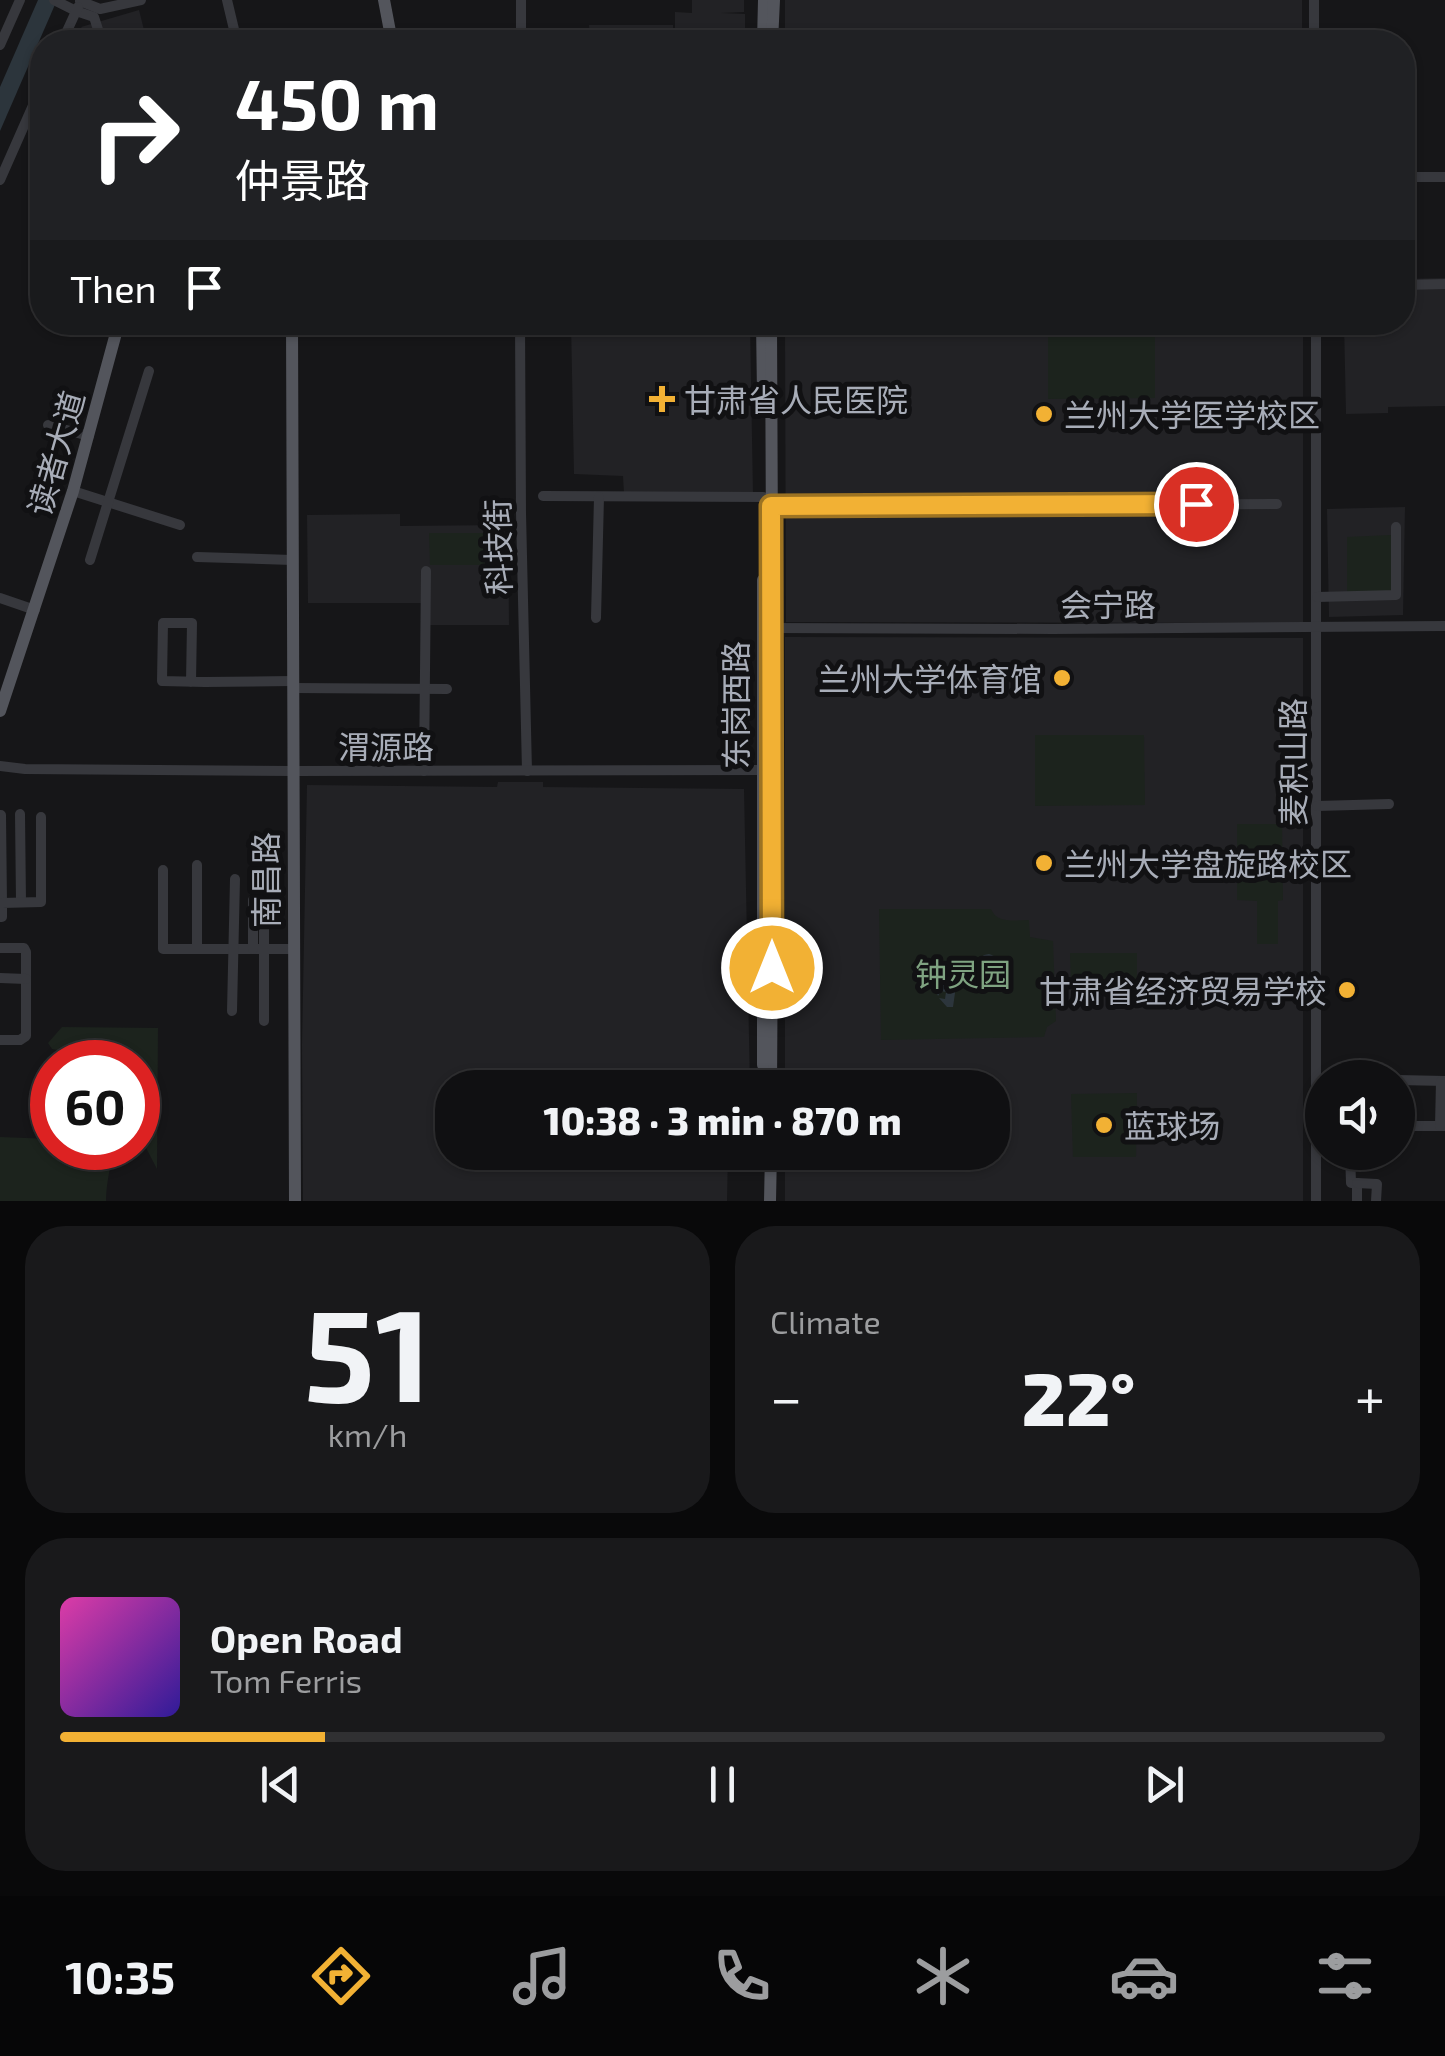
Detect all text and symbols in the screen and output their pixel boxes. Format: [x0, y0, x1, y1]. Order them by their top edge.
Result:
text: 450 m [235, 60, 439, 144]
icon: right [70, 70, 200, 200]
text: 仲景路 [235, 152, 370, 206]
icon: arrive [177, 260, 232, 315]
text: Then [70, 265, 157, 311]
place label: 甘肃省人民医院 [684, 380, 908, 418]
street label: 读者大道 [19, 386, 91, 520]
marker: 甘肃省人民医院 [649, 386, 675, 412]
place label: 兰州大学医学校区 [1064, 395, 1320, 433]
marker: 兰州大学医学校区 [1033, 403, 1055, 425]
pin [1154, 462, 1239, 547]
icon: arrive [1169, 477, 1224, 532]
street label: 科技街 [477, 499, 517, 595]
street label: 会宁路 [1060, 585, 1156, 623]
street label: 东岗西路 [716, 641, 754, 769]
place label: 兰州大学体育馆 [818, 659, 1042, 697]
marker: 兰州大学体育馆 [1051, 667, 1073, 689]
street label: 麦积山路 [1273, 698, 1311, 826]
street label: 渭源路 [338, 727, 434, 765]
street label: 南昌路 [246, 832, 284, 928]
place label: 兰州大学盘旋路校区 [1064, 844, 1352, 882]
marker: 兰州大学盘旋路校区 [1033, 852, 1055, 874]
position arrow [720, 916, 824, 1020]
park label: 钟灵园 [915, 954, 1011, 992]
place label: 甘肃省经济贸易学校 [1039, 971, 1327, 1009]
marker: 甘肃省经济贸易学校 [1336, 979, 1358, 1001]
speed limit sign: 60 [30, 1040, 160, 1170]
map controls [1305, 1060, 1415, 1170]
button: sound [1305, 1060, 1415, 1170]
text: 10:38 · 3 min · 870 m [544, 1097, 901, 1143]
place label: 蓝球场 [1124, 1106, 1220, 1144]
marker: 蓝球场 [1093, 1114, 1115, 1136]
text: 51 [304, 1272, 431, 1428]
text: Climate [770, 1302, 881, 1340]
text: 22° [1022, 1351, 1135, 1441]
text: − [770, 1363, 802, 1429]
text: + [1355, 1363, 1385, 1429]
text: km/h [328, 1415, 407, 1453]
text: Open Road [210, 1615, 403, 1661]
text: Tom Ferris [210, 1661, 362, 1699]
icon: previous [253, 1757, 308, 1812]
icon: pause [695, 1757, 750, 1812]
icon: next [1137, 1757, 1192, 1812]
icon: directions [306, 1941, 376, 2011]
icon: music [507, 1941, 577, 2011]
icon: phone [707, 1941, 777, 2011]
icon: climate [908, 1941, 978, 2011]
icon: car [1109, 1941, 1179, 2011]
icon: filters [1310, 1941, 1380, 2011]
text: 10:35 [65, 1949, 175, 2003]

